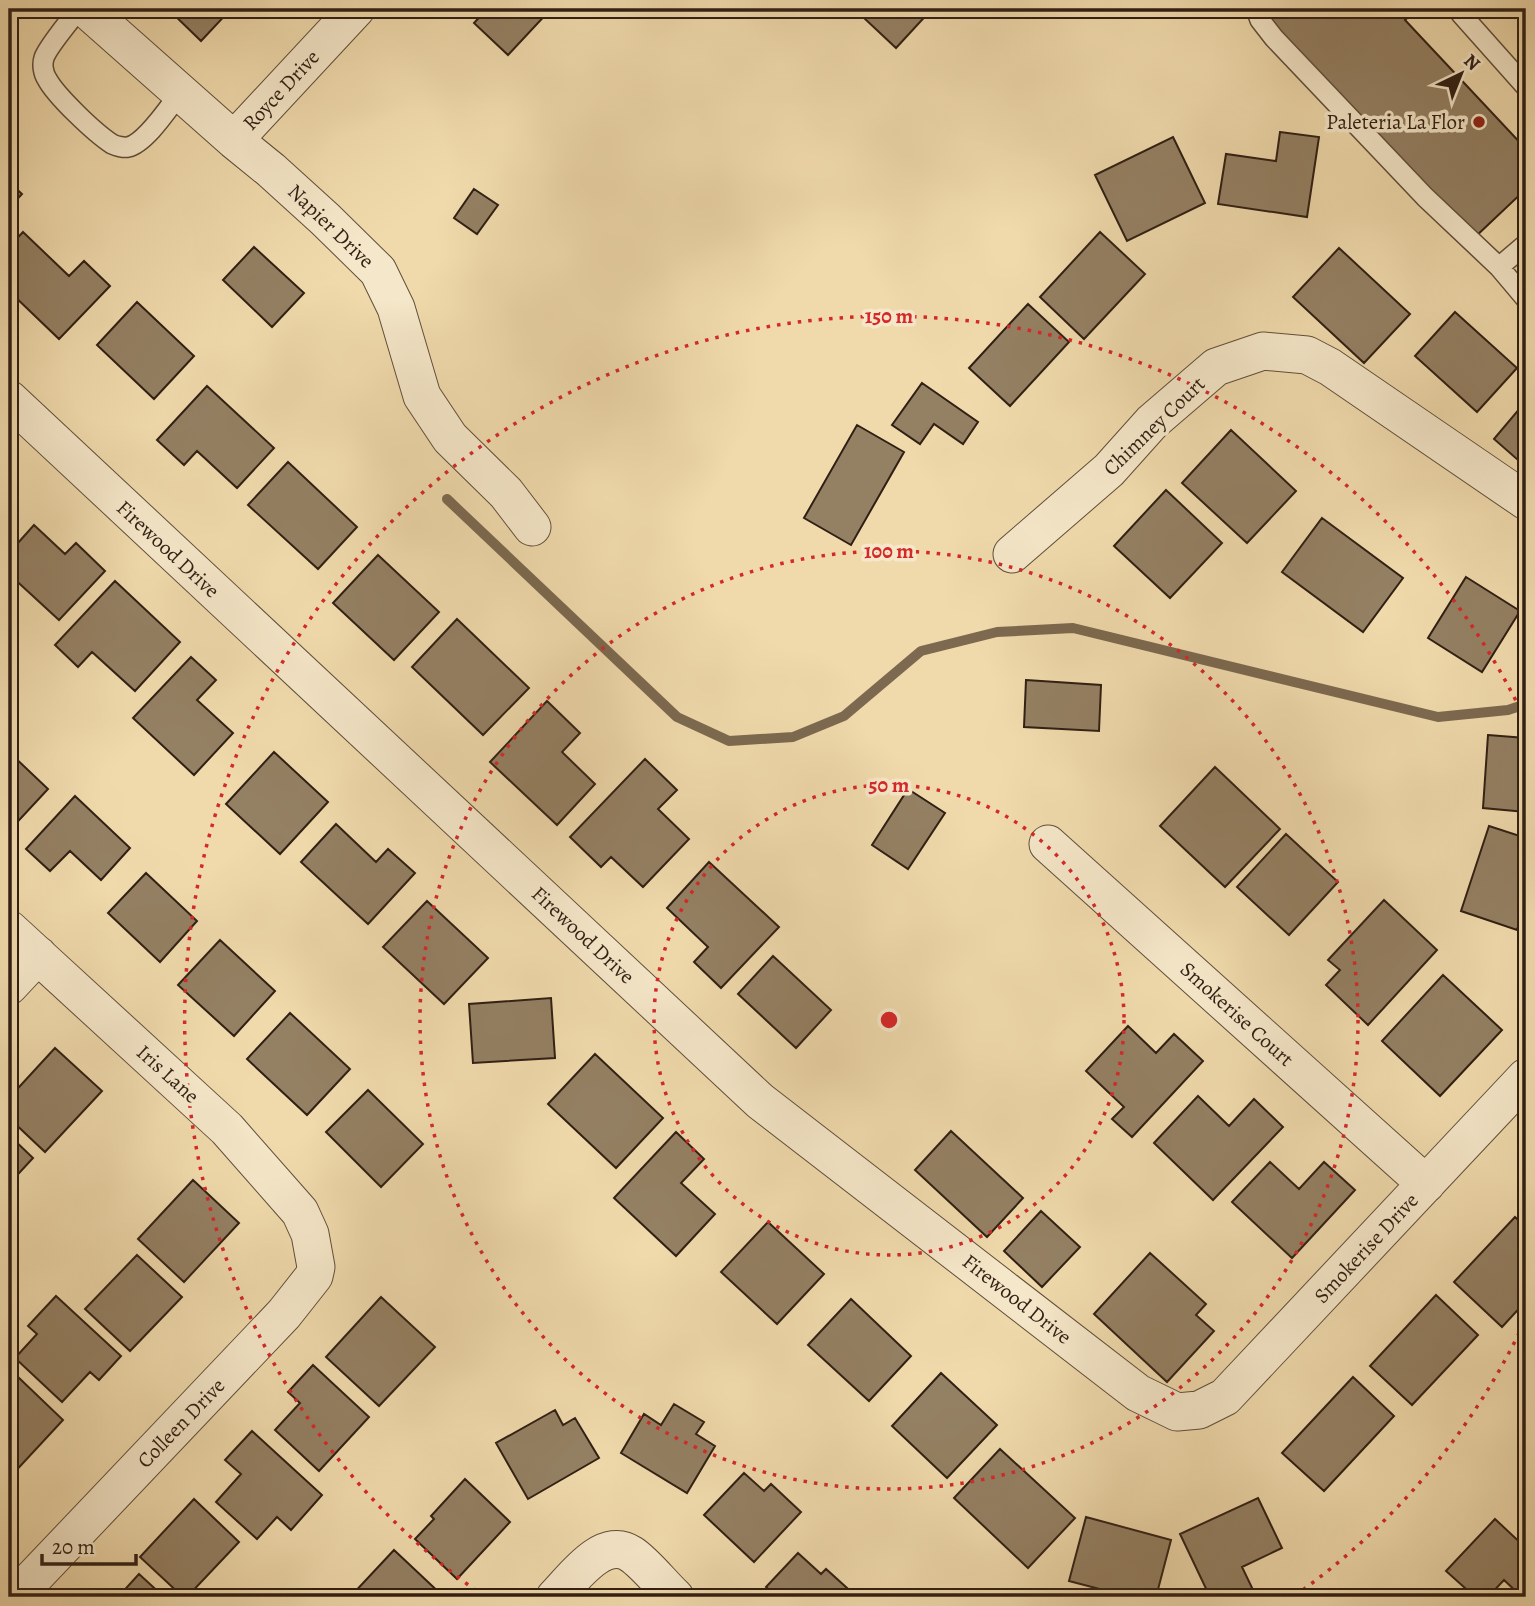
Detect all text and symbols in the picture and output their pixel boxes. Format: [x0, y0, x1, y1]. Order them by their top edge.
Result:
north arrow [1426, 38, 1496, 108]
street label: Royce Drive [236, 44, 326, 136]
text: N [1458, 48, 1486, 77]
place label: Paleteria La Flor [1326, 108, 1465, 136]
marker: Paleteria La Flor [1471, 114, 1487, 130]
street label: Napier Drive [282, 178, 380, 274]
text: 150 m [865, 302, 914, 330]
street label: Chimney Court [1097, 370, 1211, 482]
street label: Firewood Drive [110, 494, 226, 604]
text: 100 m [864, 537, 914, 565]
text: 50 m [869, 771, 910, 799]
street label: Firewood Drive [525, 880, 641, 990]
street label: Smokerise Court [1174, 955, 1300, 1073]
centre of rings [877, 1008, 901, 1032]
street label: Iris Lane [131, 1038, 205, 1110]
street label: Smokerise Drive [1308, 1187, 1424, 1309]
street label: Firewood Drive [957, 1247, 1077, 1351]
street label: Colleen Drive [131, 1372, 231, 1474]
scale bar [42, 1522, 136, 1566]
text: 20 m [52, 1533, 95, 1561]

